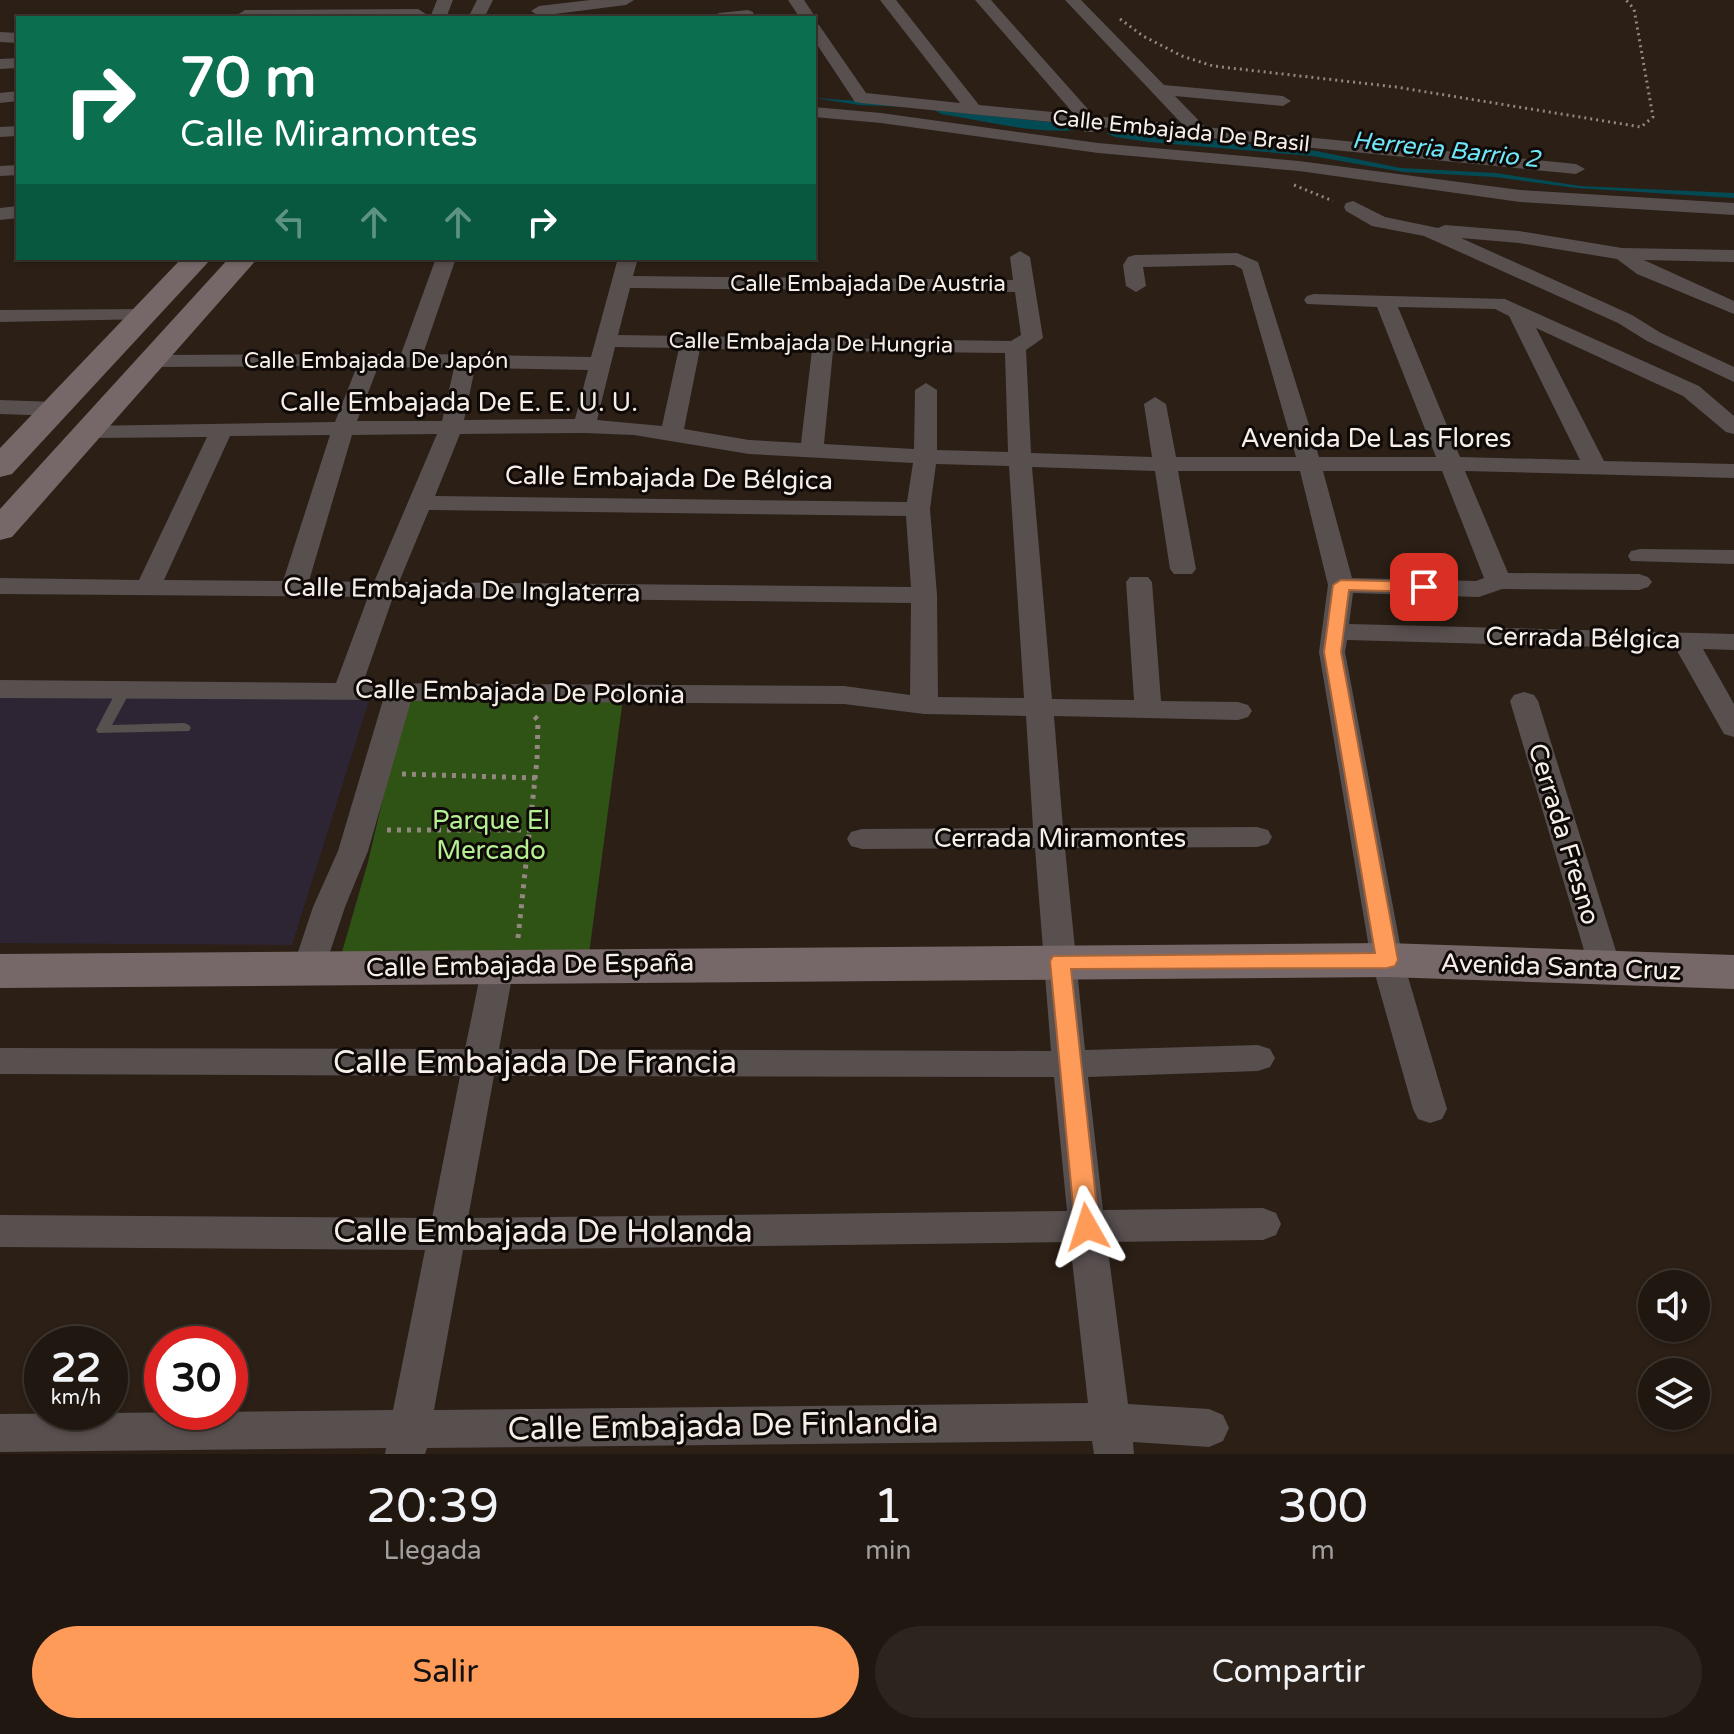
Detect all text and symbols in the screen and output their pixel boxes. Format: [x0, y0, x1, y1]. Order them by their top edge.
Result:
text: 70 m [180, 45, 316, 112]
icon: right [48, 48, 152, 152]
street label: Calle Embajada De Brasil [1051, 105, 1311, 157]
text: Calle Miramontes [180, 113, 478, 156]
water label: Herreria Barrio 2 [1351, 126, 1543, 174]
icon: left [268, 200, 312, 244]
icon: ahead [352, 200, 396, 244]
icon: ahead [436, 200, 480, 244]
icon: right [520, 200, 564, 244]
street label: Calle Embajada De Austria [730, 271, 1006, 297]
street label: Calle Embajada De Hungria [669, 328, 953, 358]
street label: Calle Embajada De Japón [244, 348, 508, 374]
street label: Calle Embajada De E. E. U. U. [280, 387, 638, 418]
street label: Avenida De Las Flores [1241, 423, 1511, 454]
street label: Calle Embajada De Bélgica [505, 460, 833, 496]
pin [1390, 553, 1458, 621]
icon: arrive [1402, 565, 1446, 609]
street label: Calle Embajada De Inglaterra [283, 571, 641, 609]
street label: Cerrada Bélgica [1485, 621, 1681, 655]
street label: Calle Embajada De Polonia [355, 674, 685, 710]
street label: Cerrada Fresno [1522, 739, 1606, 929]
park label: Parque El Mercado [432, 805, 550, 866]
street label: Cerrada Miramontes [934, 823, 1186, 854]
street label: Calle Embajada De España [366, 947, 694, 983]
street label: Avenida Santa Cruz [1440, 947, 1682, 987]
street label: Calle Embajada De Francia [333, 1044, 737, 1082]
position arrow [1045, 1185, 1129, 1269]
street label: Calle Embajada De Holanda [333, 1213, 753, 1251]
map controls [1638, 1270, 1710, 1430]
button: sound [1638, 1270, 1710, 1342]
speed limit sign: 30 [144, 1326, 248, 1430]
text: 22 [51, 1344, 101, 1392]
button: layers [1638, 1358, 1710, 1430]
text: km/h [51, 1386, 101, 1410]
street label: Calle Embajada De Finlandia [507, 1403, 939, 1449]
text: 20:39 [366, 1478, 499, 1536]
text: 1 [873, 1478, 903, 1536]
text: 300 [1277, 1478, 1368, 1536]
text: Llegada [384, 1535, 482, 1566]
text: min [865, 1535, 911, 1566]
text: m [1311, 1535, 1335, 1566]
button: Salir [32, 1626, 859, 1718]
button: Compartir [875, 1626, 1702, 1718]

